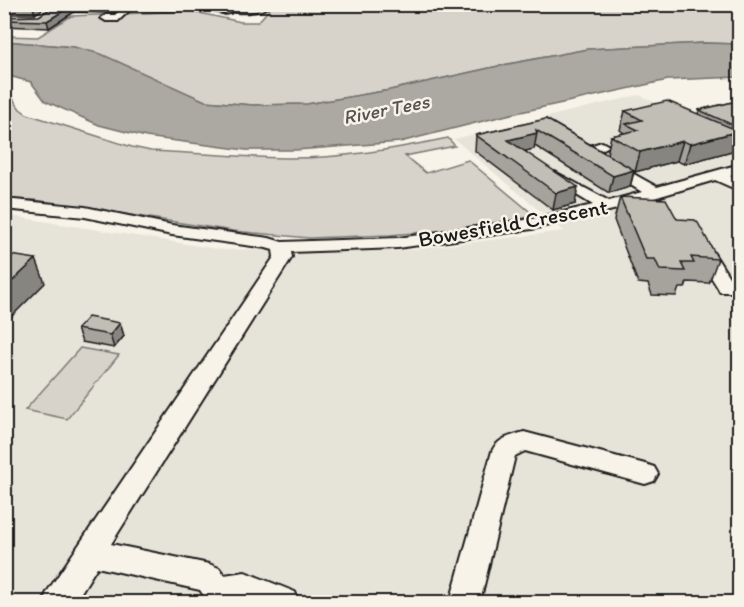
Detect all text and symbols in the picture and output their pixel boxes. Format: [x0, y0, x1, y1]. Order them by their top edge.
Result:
water label: River Tees [341, 89, 432, 129]
street label: Bowesfield Crescent [416, 193, 610, 253]

